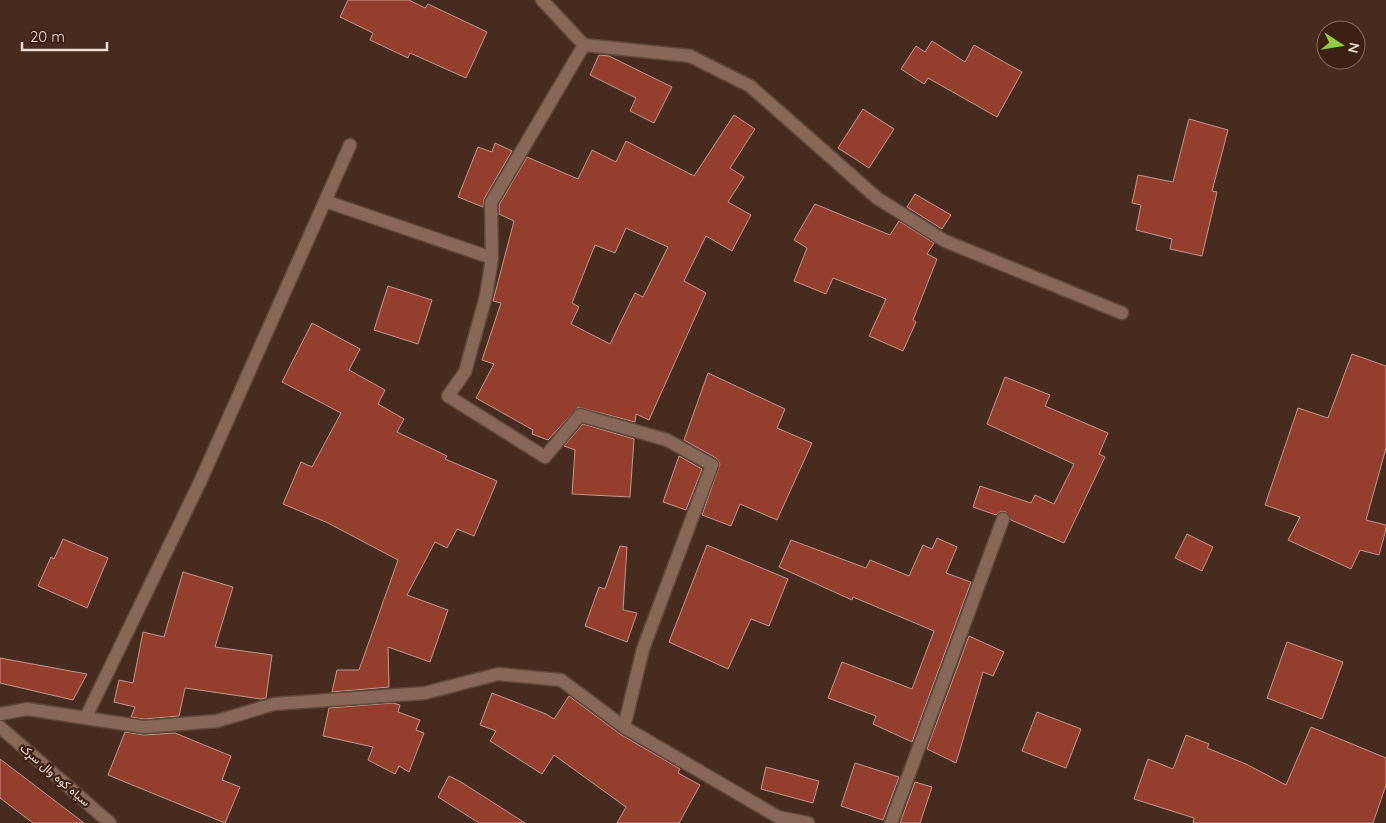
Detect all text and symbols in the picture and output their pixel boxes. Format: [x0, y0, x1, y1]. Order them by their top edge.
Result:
scale bar [22, 20, 108, 52]
north arrow [1316, 20, 1366, 70]
text: 20 m [30, 27, 65, 46]
text: N [1344, 41, 1364, 55]
street label: سیاه کوه وال سړک [17, 740, 93, 810]

